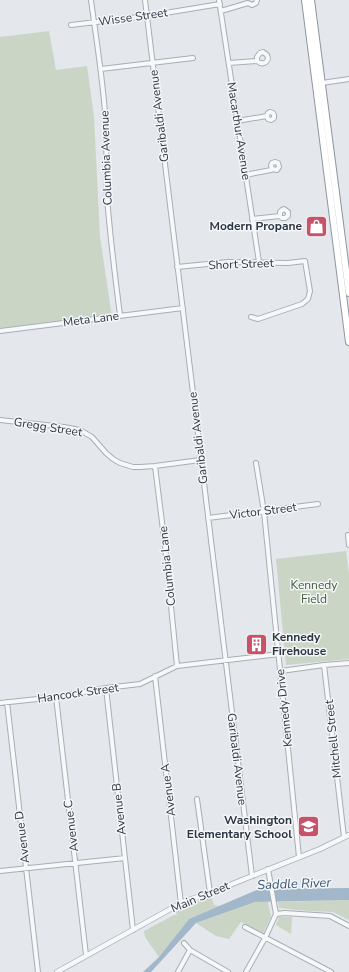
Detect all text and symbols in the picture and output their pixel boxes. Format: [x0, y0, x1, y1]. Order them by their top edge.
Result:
street label: Wisse Street [97, 4, 169, 30]
street label: Garibaldi Avenue [145, 69, 173, 163]
street label: Macarthur Avenue [223, 81, 255, 181]
street label: Columbia Avenue [96, 110, 116, 206]
shop icon: Modern Propane [304, 213, 330, 239]
place label: Modern Propane [209, 218, 302, 234]
street label: Short Street [208, 255, 275, 273]
street label: Meta Lane [62, 308, 120, 330]
street label: Garibaldi Avenue [184, 391, 212, 485]
street label: Gregg Street [13, 414, 84, 440]
street label: Victor Street [228, 499, 298, 523]
street label: Columbia Lane [155, 525, 179, 607]
park label: Kennedy Field [291, 577, 338, 607]
place label: Kennedy Firehouse [272, 629, 327, 659]
building icon: Kennedy Firehouse [243, 631, 269, 657]
street label: Kennedy Drive [272, 668, 296, 748]
street label: Hancock Street [36, 679, 120, 707]
street label: Mitchell Street [321, 698, 345, 779]
street label: Garibaldi Avenue [223, 712, 251, 806]
street label: Avenue A [157, 763, 179, 817]
street label: Avenue B [108, 782, 130, 836]
street label: Avenue C [60, 799, 82, 853]
street label: Avenue D [11, 810, 33, 864]
place label: Washington Elementary School [187, 812, 292, 842]
school or university icon: Washington Elementary School [295, 814, 321, 840]
water label: Saddle River [257, 874, 332, 894]
street label: Main Street [168, 877, 232, 916]

